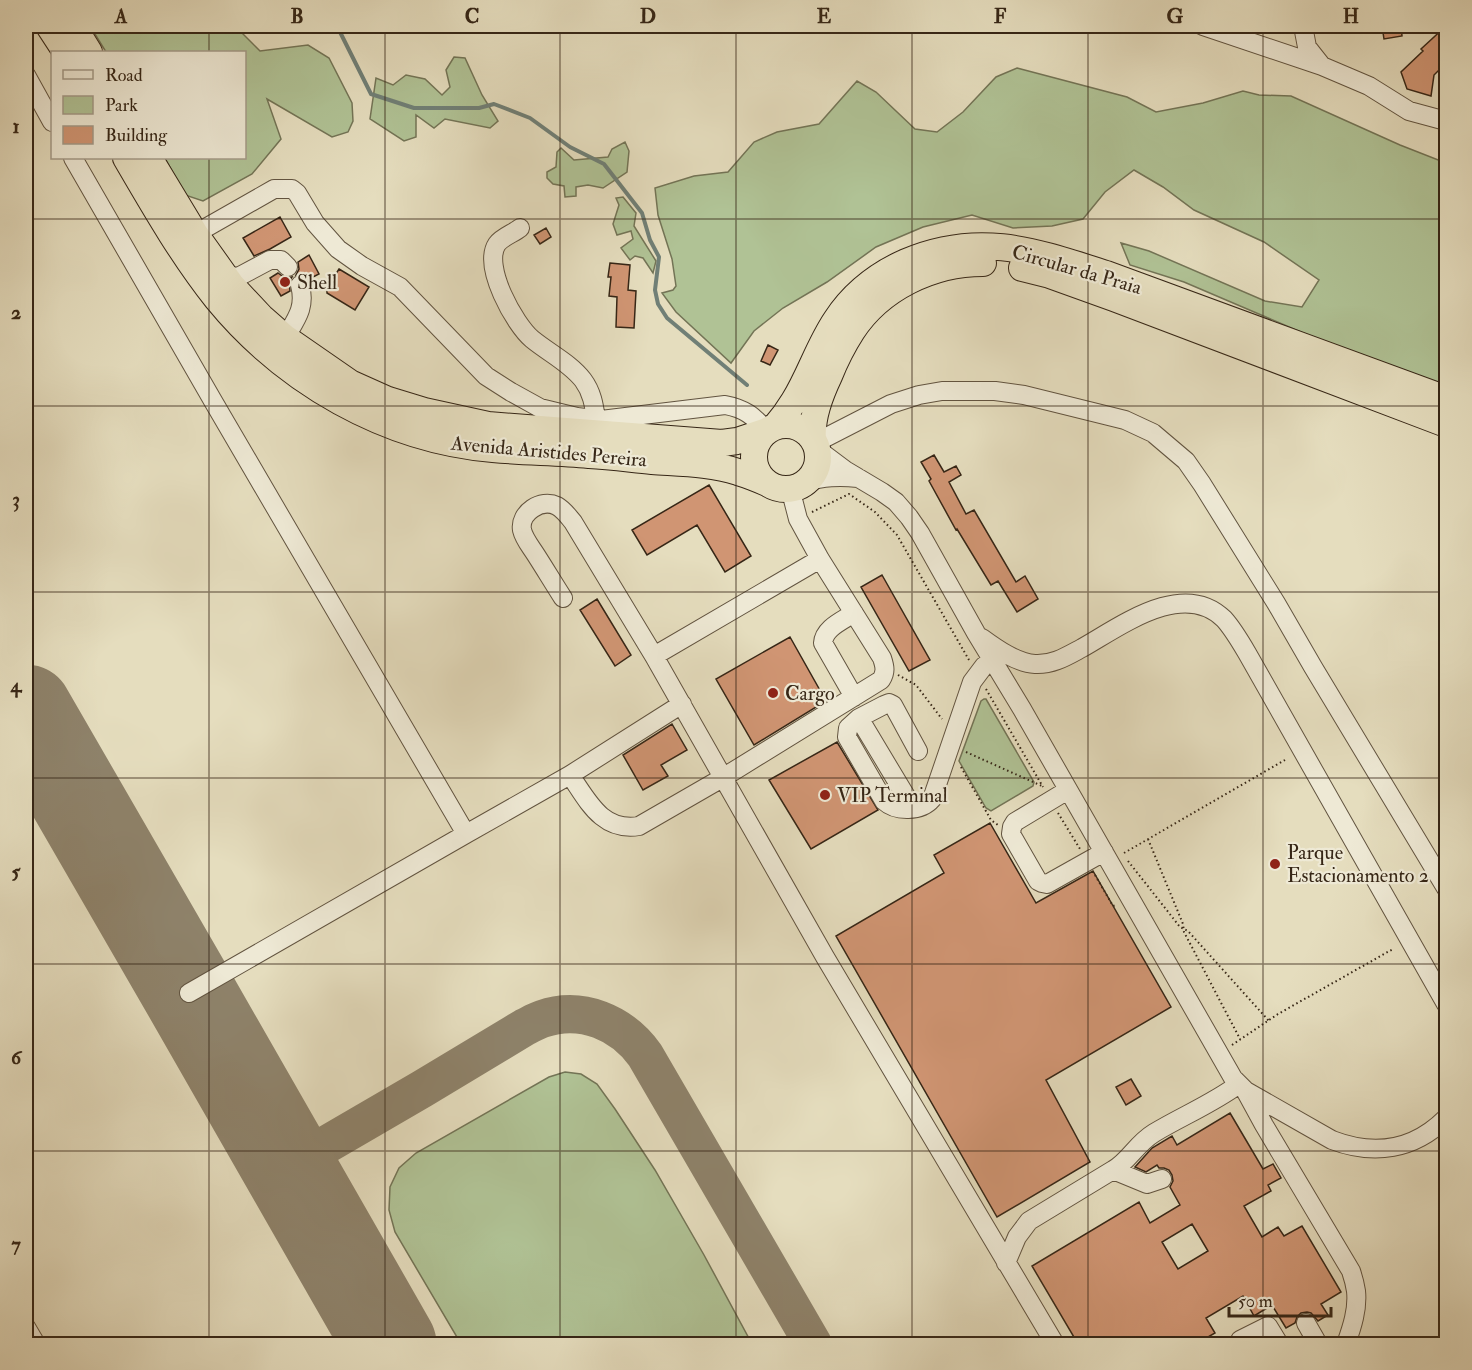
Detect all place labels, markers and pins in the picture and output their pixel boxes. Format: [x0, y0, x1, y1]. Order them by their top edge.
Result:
place label: Shell [297, 270, 337, 295]
marker: Shell [278, 275, 292, 289]
place label: Cargo [785, 681, 835, 706]
marker: Cargo [766, 686, 780, 700]
place label: VIP Terminal [837, 783, 948, 808]
marker: VIP Terminal [818, 788, 832, 802]
place label: Parque Estacionamento 2 [1287, 840, 1429, 888]
marker: Parque Estacionamento 2 [1268, 857, 1282, 871]

